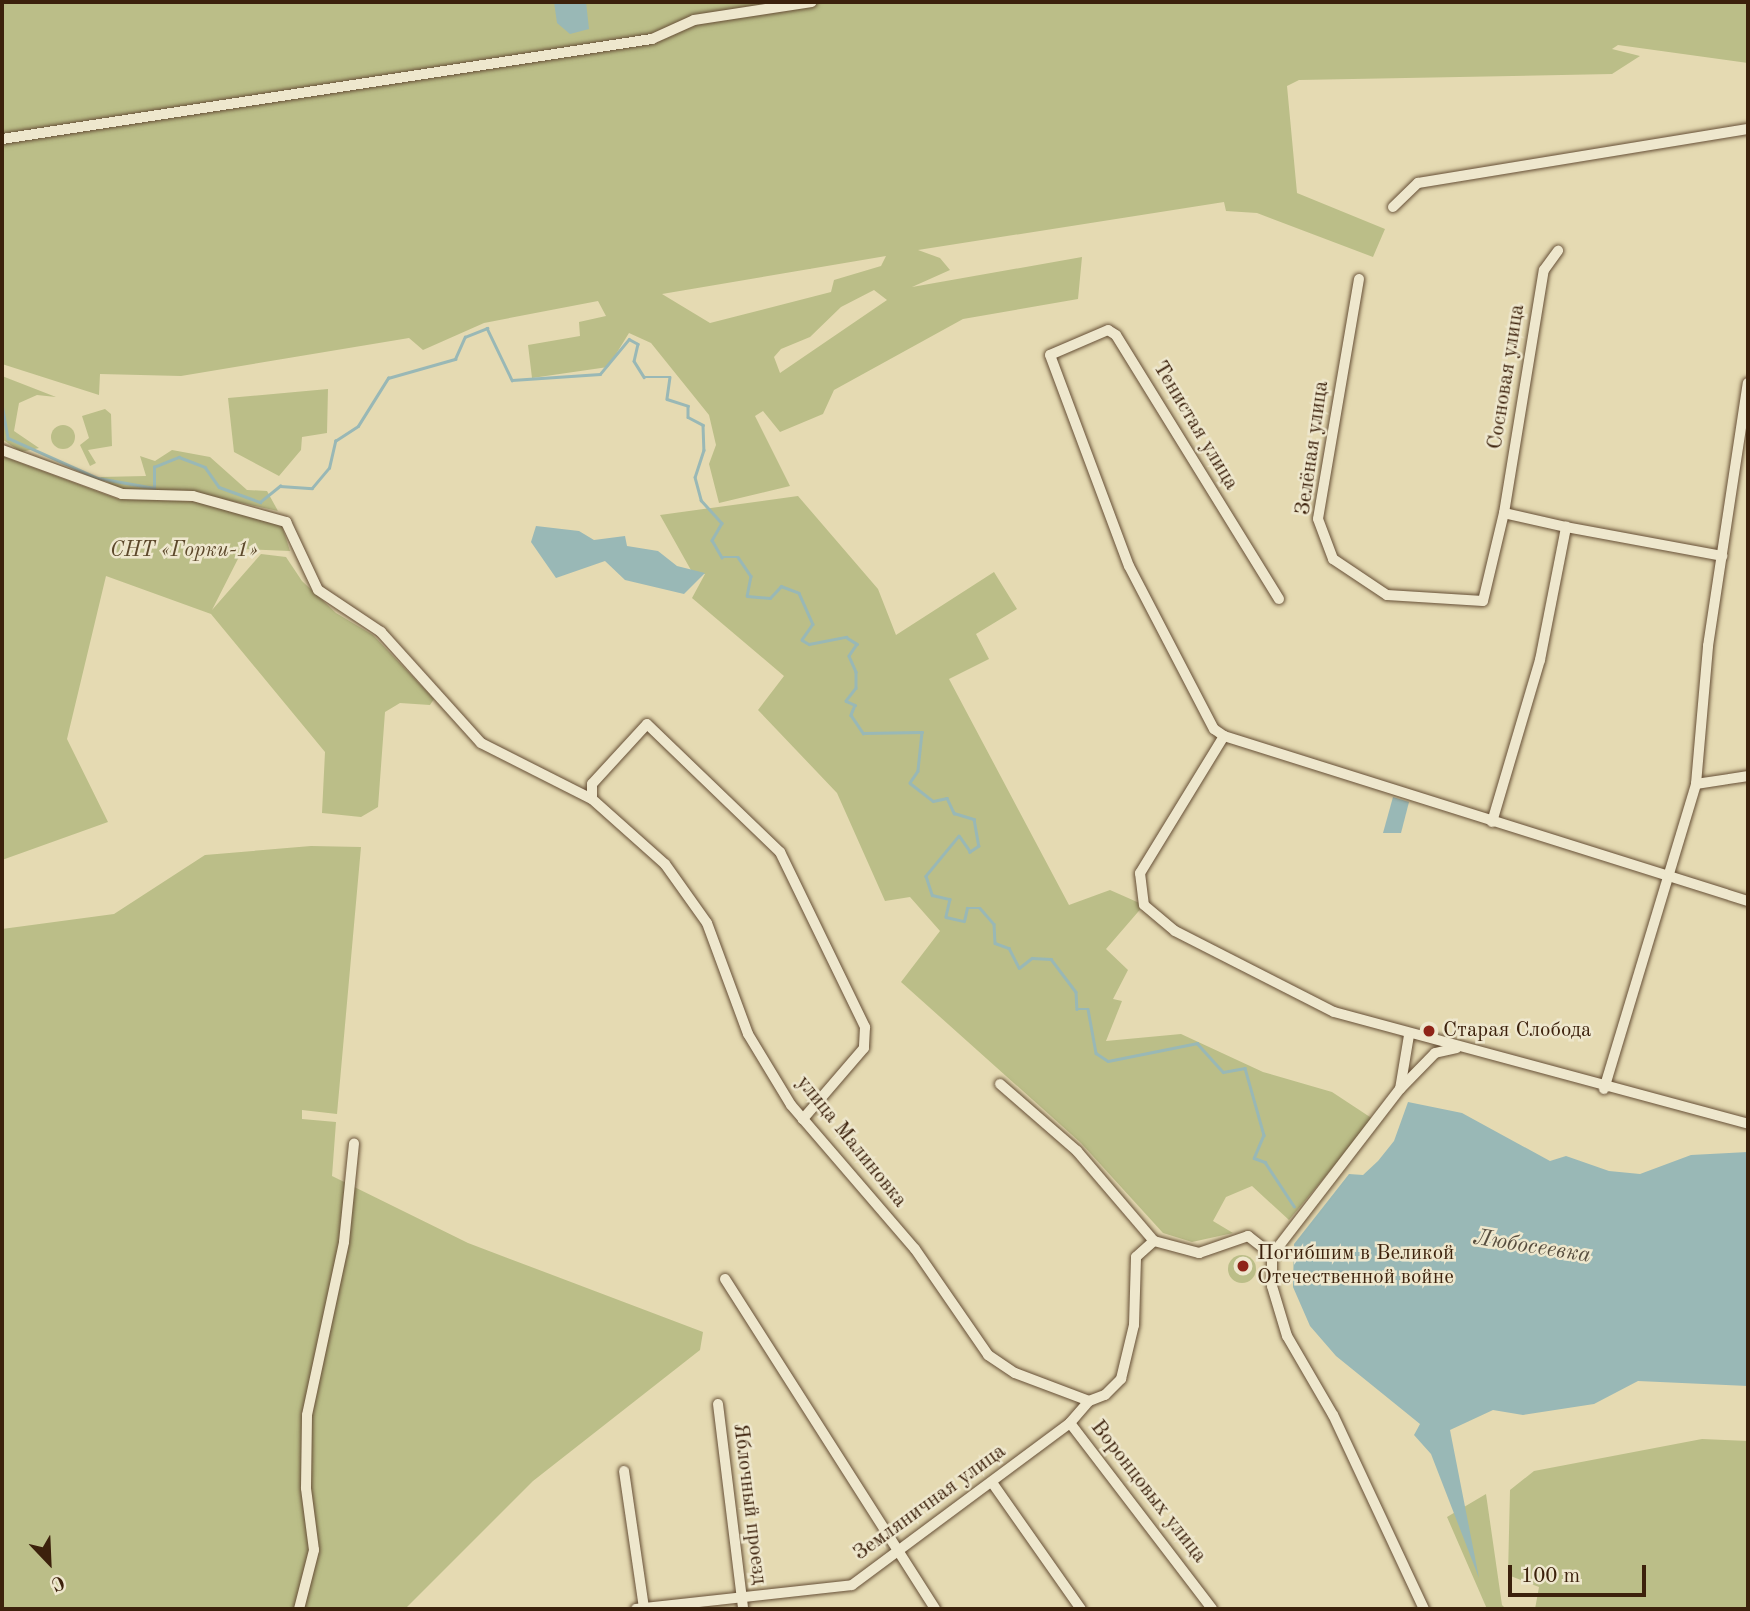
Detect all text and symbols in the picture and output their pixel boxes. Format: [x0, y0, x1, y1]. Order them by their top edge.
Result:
street label: Сосновая улица [1483, 303, 1531, 451]
street label: Тенистая улица [1147, 357, 1243, 495]
street label: Зелёная улица [1291, 379, 1335, 517]
park label: СНТ «Горки-1» [110, 538, 258, 564]
place label: Старая Слобода [1443, 1018, 1591, 1044]
marker: Старая Слобода [1421, 1023, 1437, 1039]
street label: улица Малиновка [790, 1071, 912, 1213]
water label: Любосеевка [1471, 1224, 1593, 1270]
place label: Погибшим в Великой Отечественной войне [1257, 1241, 1454, 1291]
marker: Погибшим в Великой Отечественной войне [1235, 1258, 1251, 1274]
street label: Воронцовых улица [1084, 1416, 1212, 1568]
street label: Яблочный проезд [727, 1422, 771, 1586]
street label: Земляничная улица [849, 1439, 1011, 1567]
north arrow [14, 1527, 84, 1597]
scale bar [1512, 1552, 1650, 1596]
text: 100 m [1521, 1566, 1580, 1587]
text: С [48, 1571, 67, 1593]

